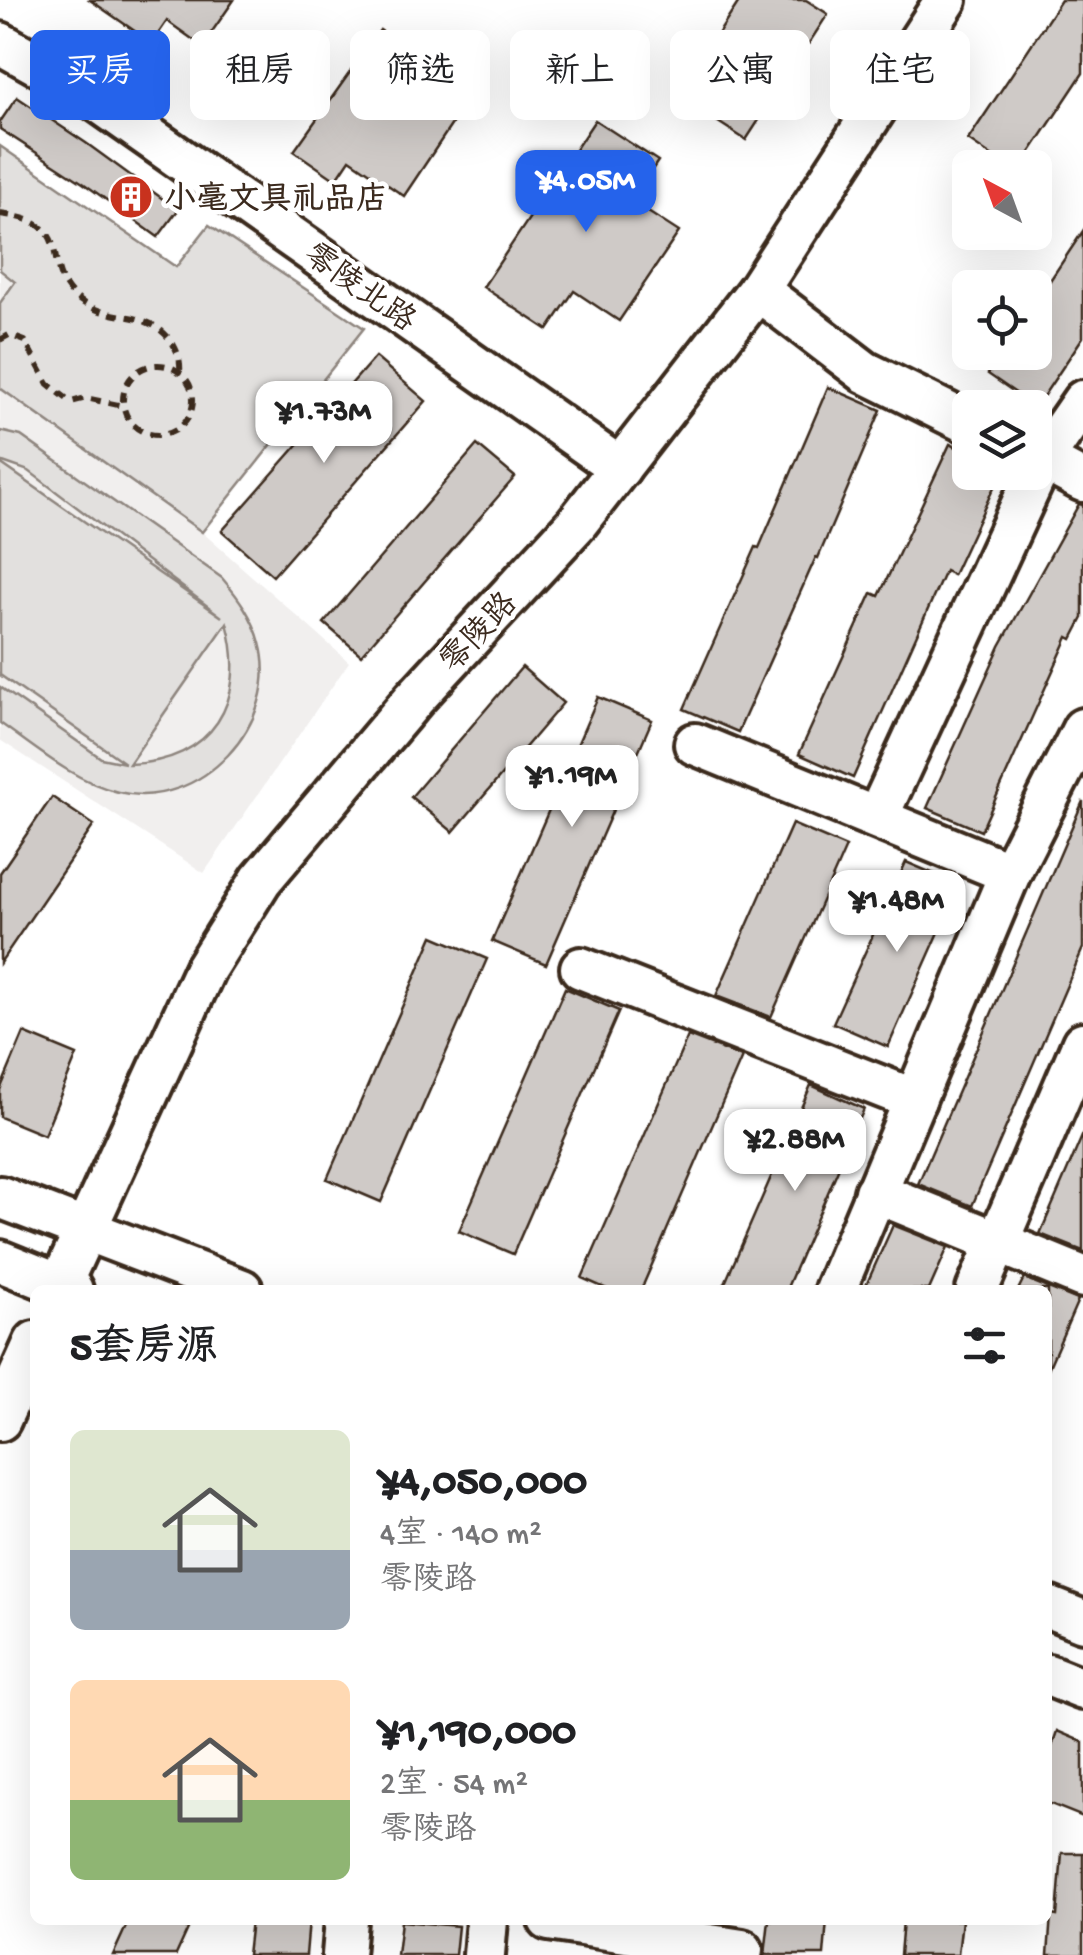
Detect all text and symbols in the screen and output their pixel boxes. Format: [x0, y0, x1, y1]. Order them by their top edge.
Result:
chip: 买房 [30, 30, 170, 120]
chip: 租房 [190, 30, 330, 120]
chip: 筛选 [350, 30, 490, 120]
chip: 新上 [510, 30, 650, 120]
chip: 公寓 [670, 30, 810, 120]
chip: 住宅 [830, 30, 970, 120]
pin: ¥4.05M [505, 150, 667, 235]
north arrow [952, 150, 1052, 250]
map controls [952, 150, 1052, 490]
text: ¥4.05M [537, 163, 635, 201]
building icon: 小毫文具礼品店 [108, 174, 154, 220]
place label: 小毫文具礼品店 [164, 181, 388, 221]
street label: 零陵北路 [295, 236, 423, 342]
button: locate [952, 270, 1052, 370]
pin: ¥1.73M [243, 381, 405, 466]
button: layers [952, 390, 1052, 490]
text: ¥1.73M [277, 394, 371, 432]
street label: 零陵路 [433, 585, 527, 682]
pin: ¥1.19M [491, 745, 653, 830]
text: ¥1.19M [528, 758, 616, 796]
pin: ¥1.48M [816, 870, 978, 955]
text: ¥1.48M [851, 883, 943, 921]
pin: ¥2.88M [714, 1109, 876, 1194]
text: ¥2.88M [746, 1122, 844, 1160]
icon: filters [957, 1318, 1012, 1373]
text: 5套房源 [70, 1326, 218, 1375]
text: ¥4,050,000 [380, 1460, 587, 1509]
icon: home [150, 1470, 270, 1590]
text: 4室 · 140 m² [380, 1517, 542, 1555]
text: 零陵路 [380, 1563, 476, 1601]
text: ¥1,190,000 [380, 1710, 576, 1759]
icon: home [150, 1720, 270, 1840]
text: 2室 · 54 m² [380, 1767, 528, 1805]
text: 零陵路 [380, 1813, 476, 1851]

